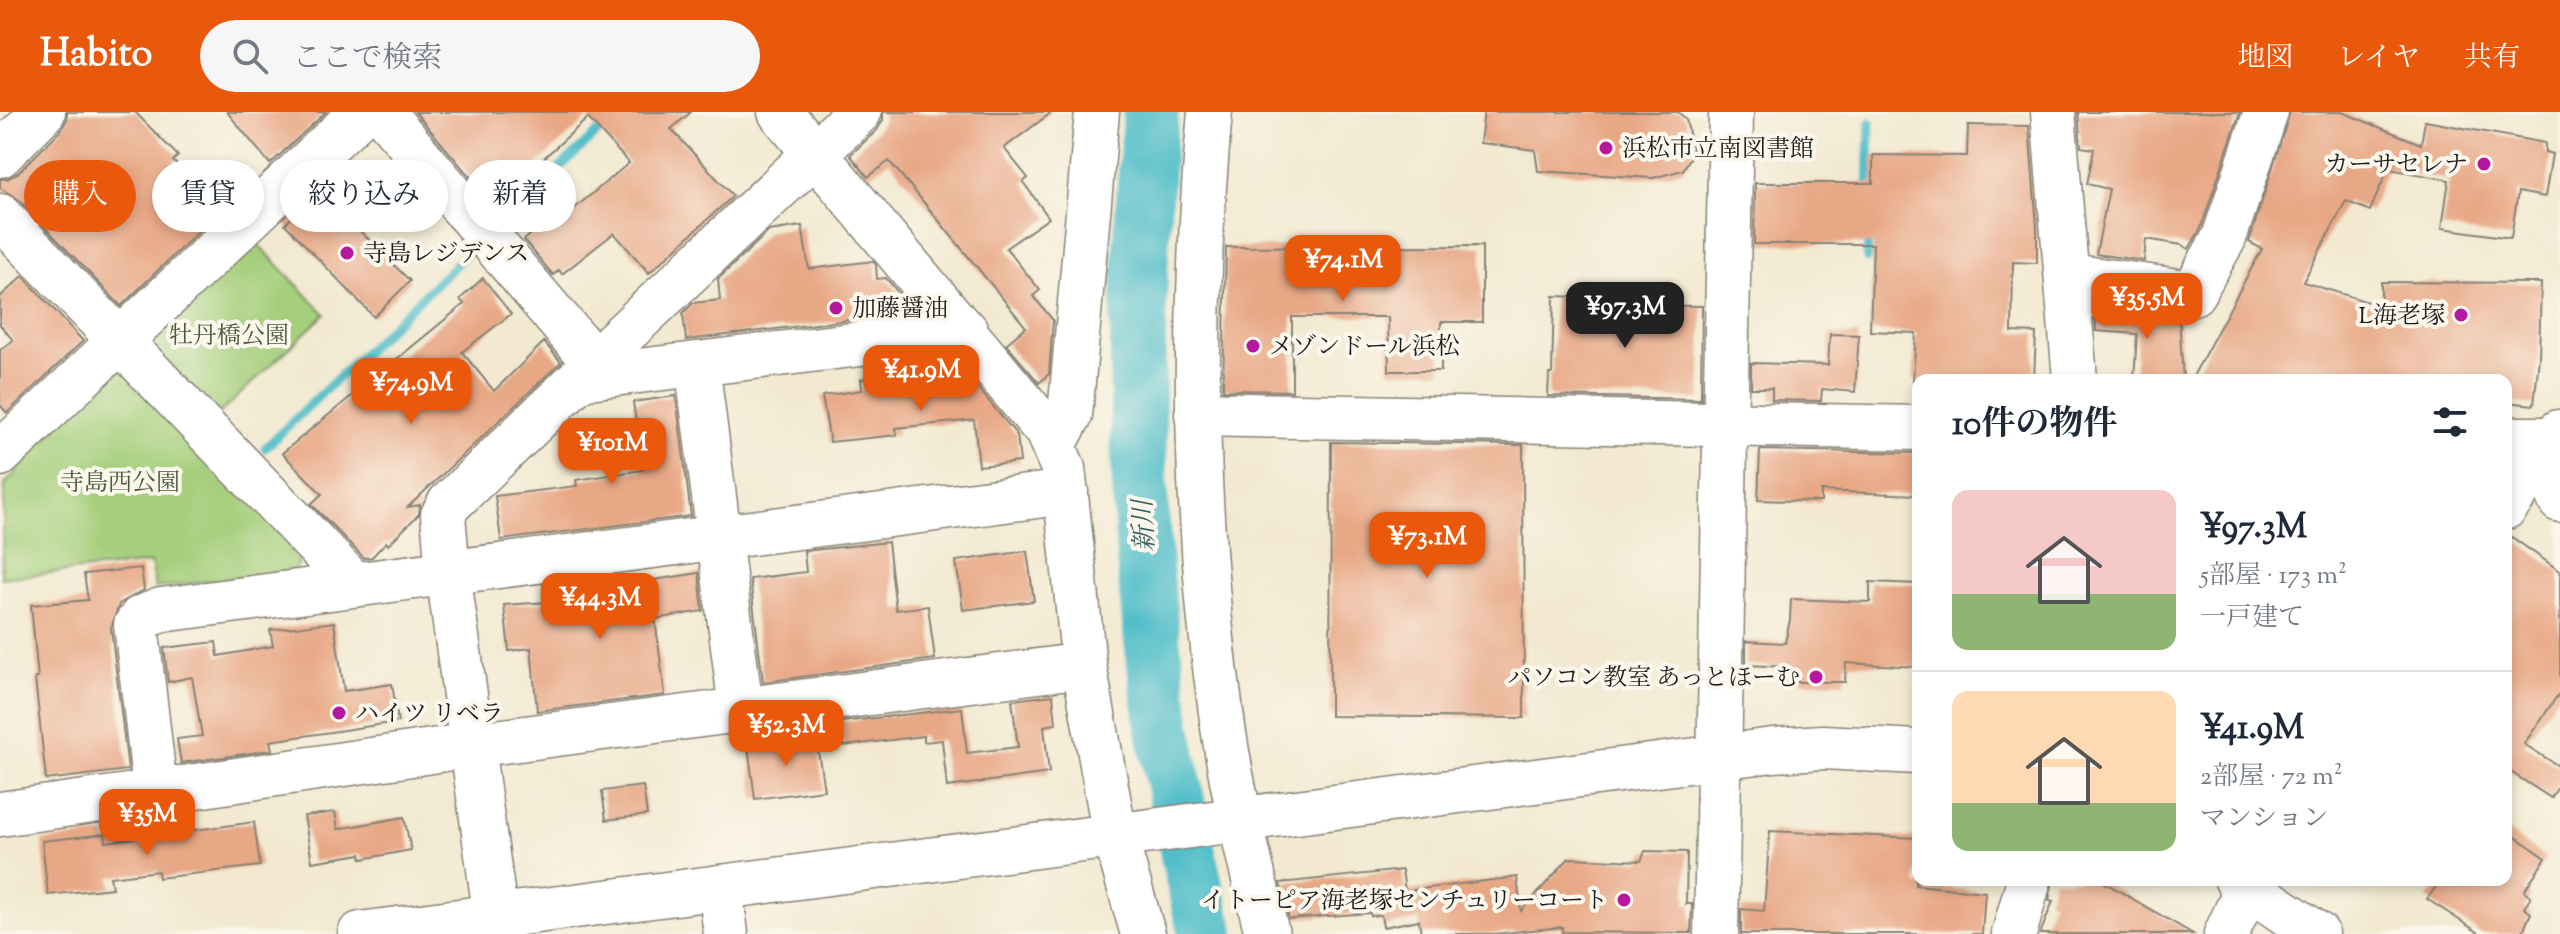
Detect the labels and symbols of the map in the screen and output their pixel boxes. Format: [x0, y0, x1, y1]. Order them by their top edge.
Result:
place label: 浜松市立南図書館 [1622, 133, 1814, 167]
marker: 浜松市立南図書館 [1597, 139, 1615, 157]
place label: カーサセレナ [2324, 149, 2468, 183]
marker: カーサセレナ [2475, 155, 2493, 173]
pin: ¥74.1M [1278, 235, 1408, 303]
place label: 寺島レジデンス [363, 238, 529, 272]
marker: 寺島レジデンス [338, 244, 356, 262]
pin: ¥35.5M [2082, 273, 2212, 341]
pin: ¥97.3M [1560, 282, 1690, 350]
place label: 加藤醤油 [852, 293, 948, 327]
marker: 加藤醤油 [827, 299, 845, 317]
place label: L海老塚 [2359, 300, 2445, 334]
marker: L海老塚 [2452, 306, 2470, 324]
park label: 牡丹橋公園 [169, 320, 289, 354]
place label: メゾンドール浜松 [1269, 331, 1460, 365]
marker: メゾンドール浜松 [1244, 337, 1262, 355]
pin: ¥41.9M [856, 345, 986, 413]
pin: ¥74.9M [346, 358, 476, 426]
pin: ¥101M [556, 418, 668, 486]
park label: 寺島西公園 [60, 467, 180, 501]
water label: 新川 [1126, 496, 1165, 553]
pin: ¥73.1M [1362, 512, 1492, 580]
pin: ¥44.3M [535, 573, 665, 641]
place label: パソコン教室 あっとほーむ [1508, 662, 1800, 696]
marker: パソコン教室 あっとほーむ [1807, 668, 1825, 686]
place label: ハイツ リベラ [355, 698, 504, 732]
pin: ¥52.3M [721, 700, 851, 768]
marker: ハイツ リベラ [330, 704, 348, 722]
pin: ¥35M [100, 789, 194, 857]
place label: イトーピア海老塚センチュリーコート [1201, 885, 1608, 919]
marker: イトーピア海老塚センチュリーコート [1615, 891, 1633, 909]

